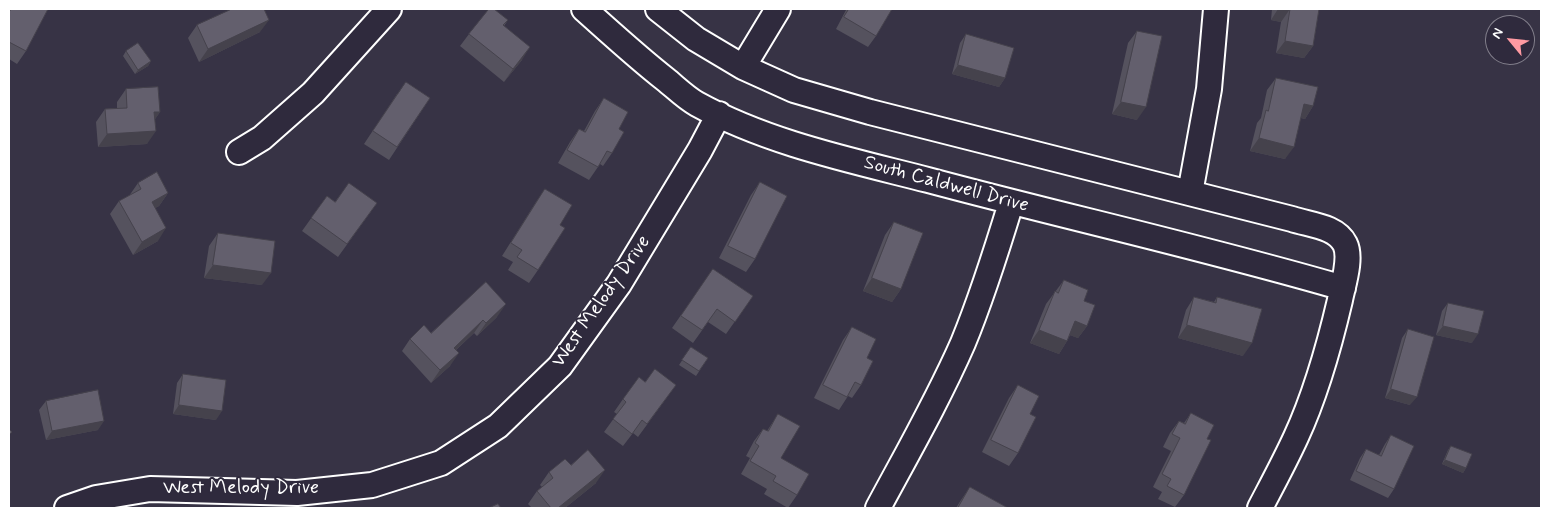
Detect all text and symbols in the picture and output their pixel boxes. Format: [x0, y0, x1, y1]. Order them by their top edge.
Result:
north arrow [1485, 15, 1535, 65]
text: N [1487, 25, 1508, 42]
street label: South Caldwell Drive [861, 151, 1031, 219]
street label: West Melody Drive [547, 231, 657, 373]
street label: West Melody Drive [163, 477, 319, 501]

